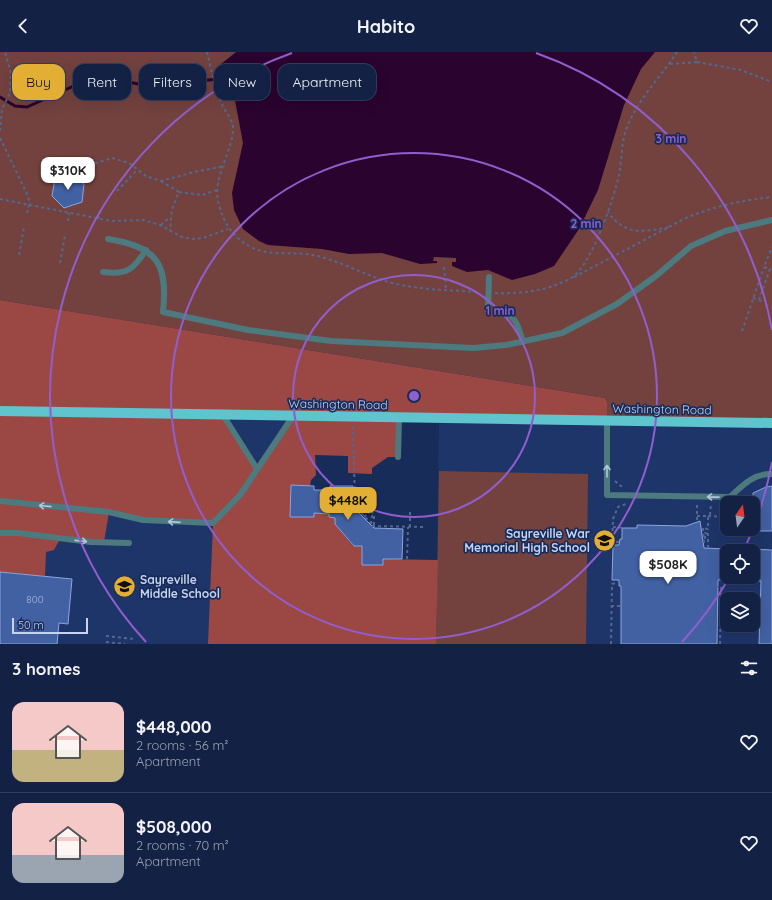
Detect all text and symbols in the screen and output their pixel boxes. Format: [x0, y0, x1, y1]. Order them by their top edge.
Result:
icon: back [12, 15, 34, 37]
text: Habito [357, 15, 415, 38]
icon: heart [738, 15, 760, 37]
chip: Buy [12, 64, 65, 100]
chip: Rent [73, 64, 131, 100]
chip: Filters [139, 64, 206, 100]
chip: New [214, 64, 270, 100]
chip: Apartment [278, 64, 376, 100]
text: 3 min [656, 131, 686, 146]
pin: $310K [40, 157, 96, 191]
text: $310K [50, 162, 86, 178]
text: 2 min [570, 216, 602, 231]
text: 1 min [485, 303, 515, 318]
centre of rings [407, 389, 421, 403]
street label: Washington Road [288, 396, 388, 412]
street label: Washington Road [612, 401, 712, 417]
one-way arrow [603, 465, 611, 478]
pin: $448K [320, 487, 376, 521]
text: $448K [329, 492, 367, 508]
one-way arrow [707, 493, 720, 501]
north arrow [720, 496, 760, 536]
map controls [720, 496, 760, 632]
one-way arrow [39, 502, 52, 509]
one-way arrow [168, 519, 181, 526]
place label: Sayreville War Memorial High School [464, 526, 590, 555]
school or university icon: Sayreville War Memorial High School [592, 527, 618, 553]
one-way arrow [74, 537, 87, 545]
button: locate [720, 544, 760, 584]
pin: $508K [640, 551, 696, 585]
text: $508K [649, 556, 687, 572]
place label: Sayreville Middle School [140, 572, 220, 601]
school or university icon: Sayreville Middle School [111, 573, 137, 599]
button: layers [720, 592, 760, 632]
house number: 800 [26, 593, 44, 606]
scale bar [12, 616, 88, 635]
text: 50 m [18, 618, 44, 632]
icon: filters [738, 657, 760, 679]
text: 3 homes [12, 658, 80, 679]
text: $448,000 [136, 716, 211, 737]
icon: home [44, 718, 92, 766]
icon: heart [738, 731, 760, 753]
text: 2 rooms · 56 m² [136, 737, 228, 753]
text: Apartment [136, 753, 201, 769]
text: $508,000 [136, 816, 212, 837]
icon: home [44, 819, 92, 867]
icon: heart [738, 832, 760, 854]
text: 2 rooms · 70 m² [136, 837, 229, 853]
text: Apartment [136, 853, 201, 869]

